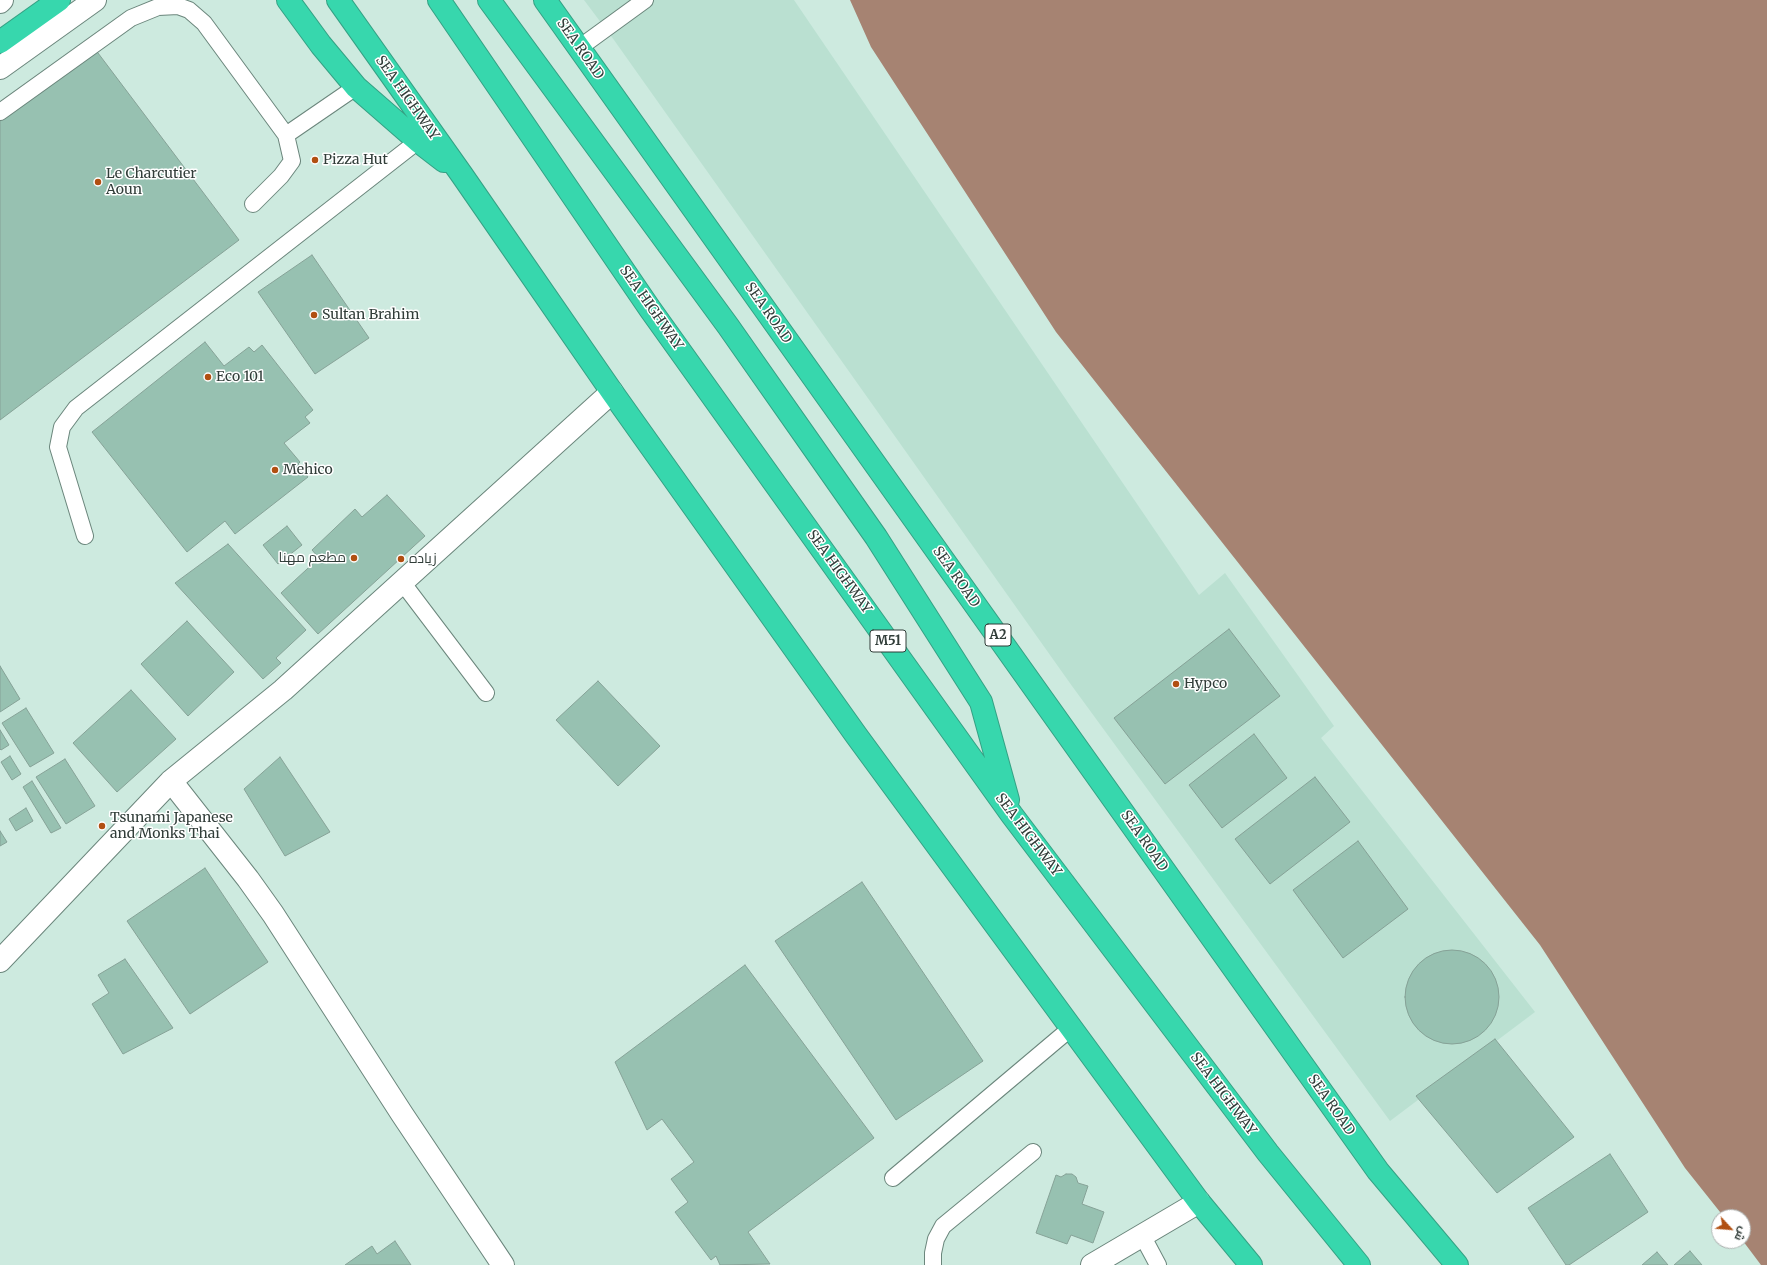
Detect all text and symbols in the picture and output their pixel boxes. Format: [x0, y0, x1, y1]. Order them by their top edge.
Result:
street label: SEA ROAD [553, 15, 607, 83]
street label: SEA HIGHWAY [372, 53, 442, 143]
place label: Pizza Hut [323, 152, 388, 168]
marker: Pizza Hut [310, 155, 320, 165]
place label: Le Charcutier Aoun [106, 166, 197, 198]
marker: Le Charcutier Aoun [93, 177, 103, 187]
street label: SEA HIGHWAY [616, 263, 686, 353]
street label: SEA ROAD [741, 279, 795, 347]
place label: Sultan Brahim [322, 307, 419, 323]
marker: Sultan Brahim [309, 310, 319, 320]
place label: Eco 101 [216, 369, 264, 385]
marker: Eco 101 [203, 372, 213, 382]
place label: Mehico [283, 462, 333, 478]
marker: Mehico [270, 465, 280, 475]
street label: SEA HIGHWAY [803, 527, 875, 617]
street label: SEA ROAD [929, 543, 983, 611]
place label: مطعم مهنا [279, 550, 346, 566]
place label: زياده [409, 551, 437, 567]
marker: مطعم مهنا [349, 553, 359, 563]
marker: زياده [396, 554, 406, 564]
road number: A2 [985, 624, 1011, 646]
road number: M51 [870, 630, 906, 652]
place label: Hypco [1184, 676, 1227, 692]
marker: Hypco [1171, 679, 1181, 689]
street label: SEA HIGHWAY [991, 790, 1065, 880]
street label: SEA ROAD [1117, 807, 1171, 875]
place label: Tsunami Japanese and Monks Thai [110, 810, 233, 842]
marker: Tsunami Japanese and Monks Thai [97, 821, 107, 831]
street label: SEA HIGHWAY [1186, 1049, 1260, 1139]
street label: SEA ROAD [1304, 1071, 1358, 1139]
north arrow [1711, 1209, 1751, 1249]
text: ش [1731, 1224, 1750, 1243]

